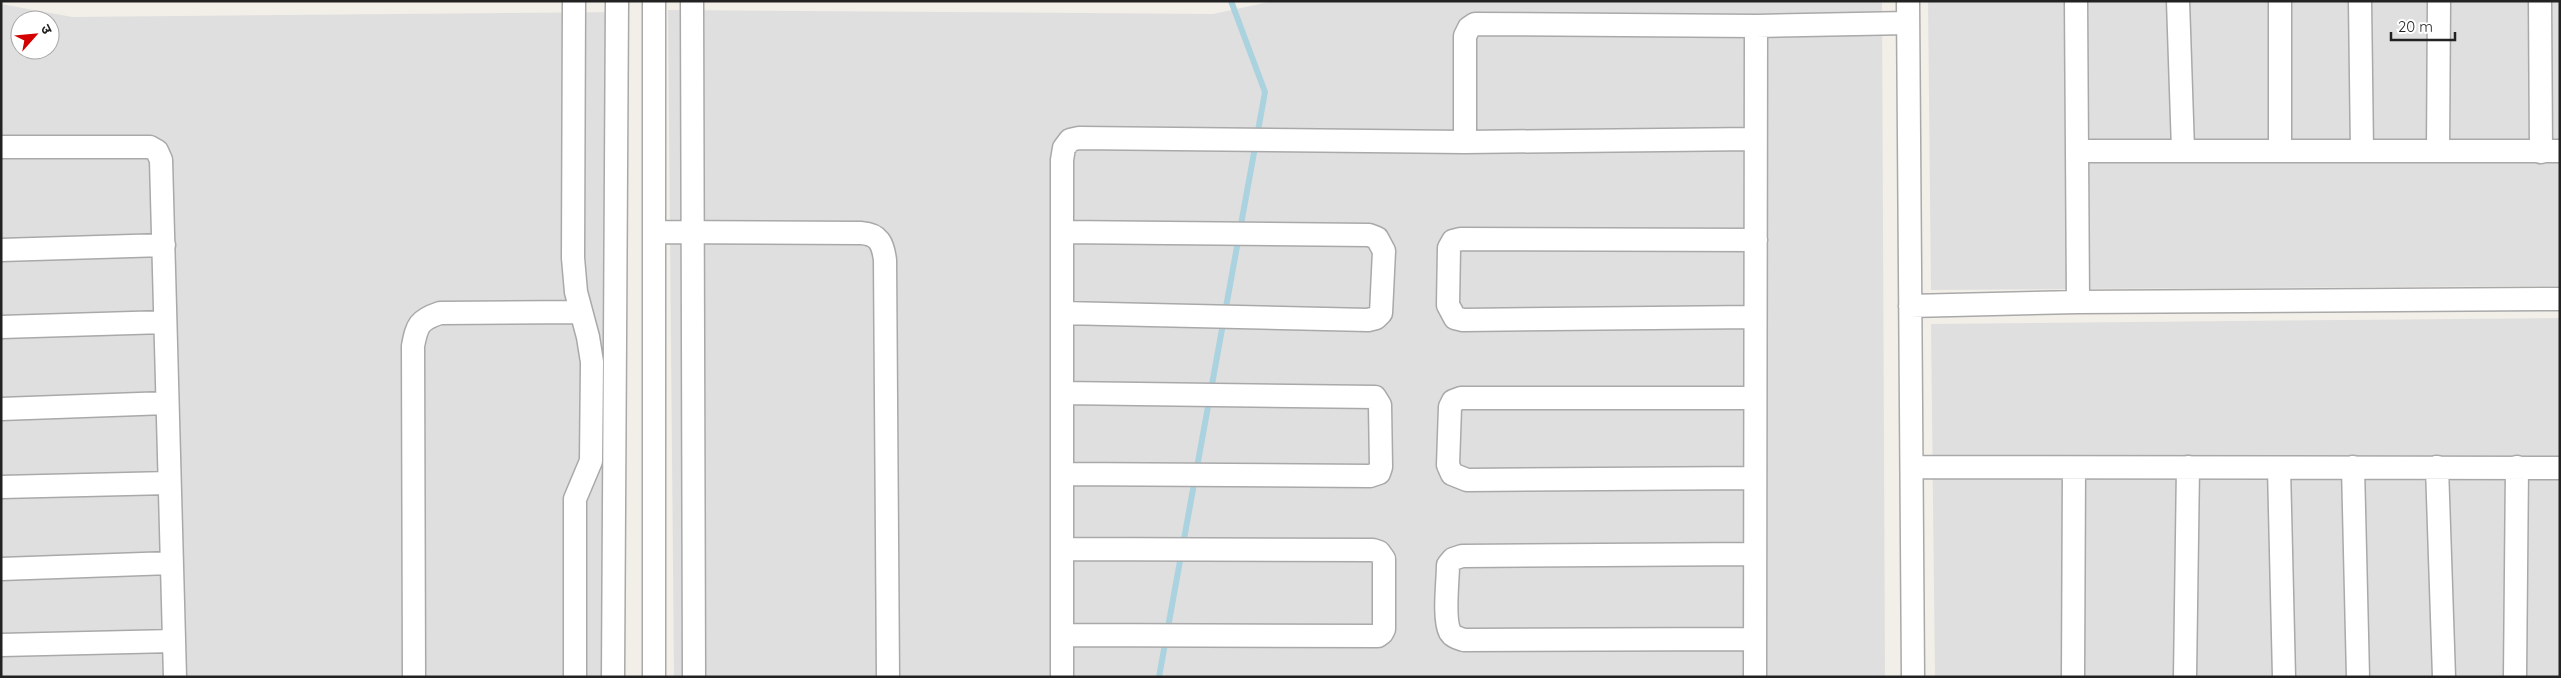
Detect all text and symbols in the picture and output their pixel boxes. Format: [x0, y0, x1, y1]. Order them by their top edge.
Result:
north arrow [10, 10, 60, 60]
scale bar [2391, 10, 2455, 42]
text: 20 m [2398, 17, 2433, 36]
text: उ [37, 21, 57, 38]

